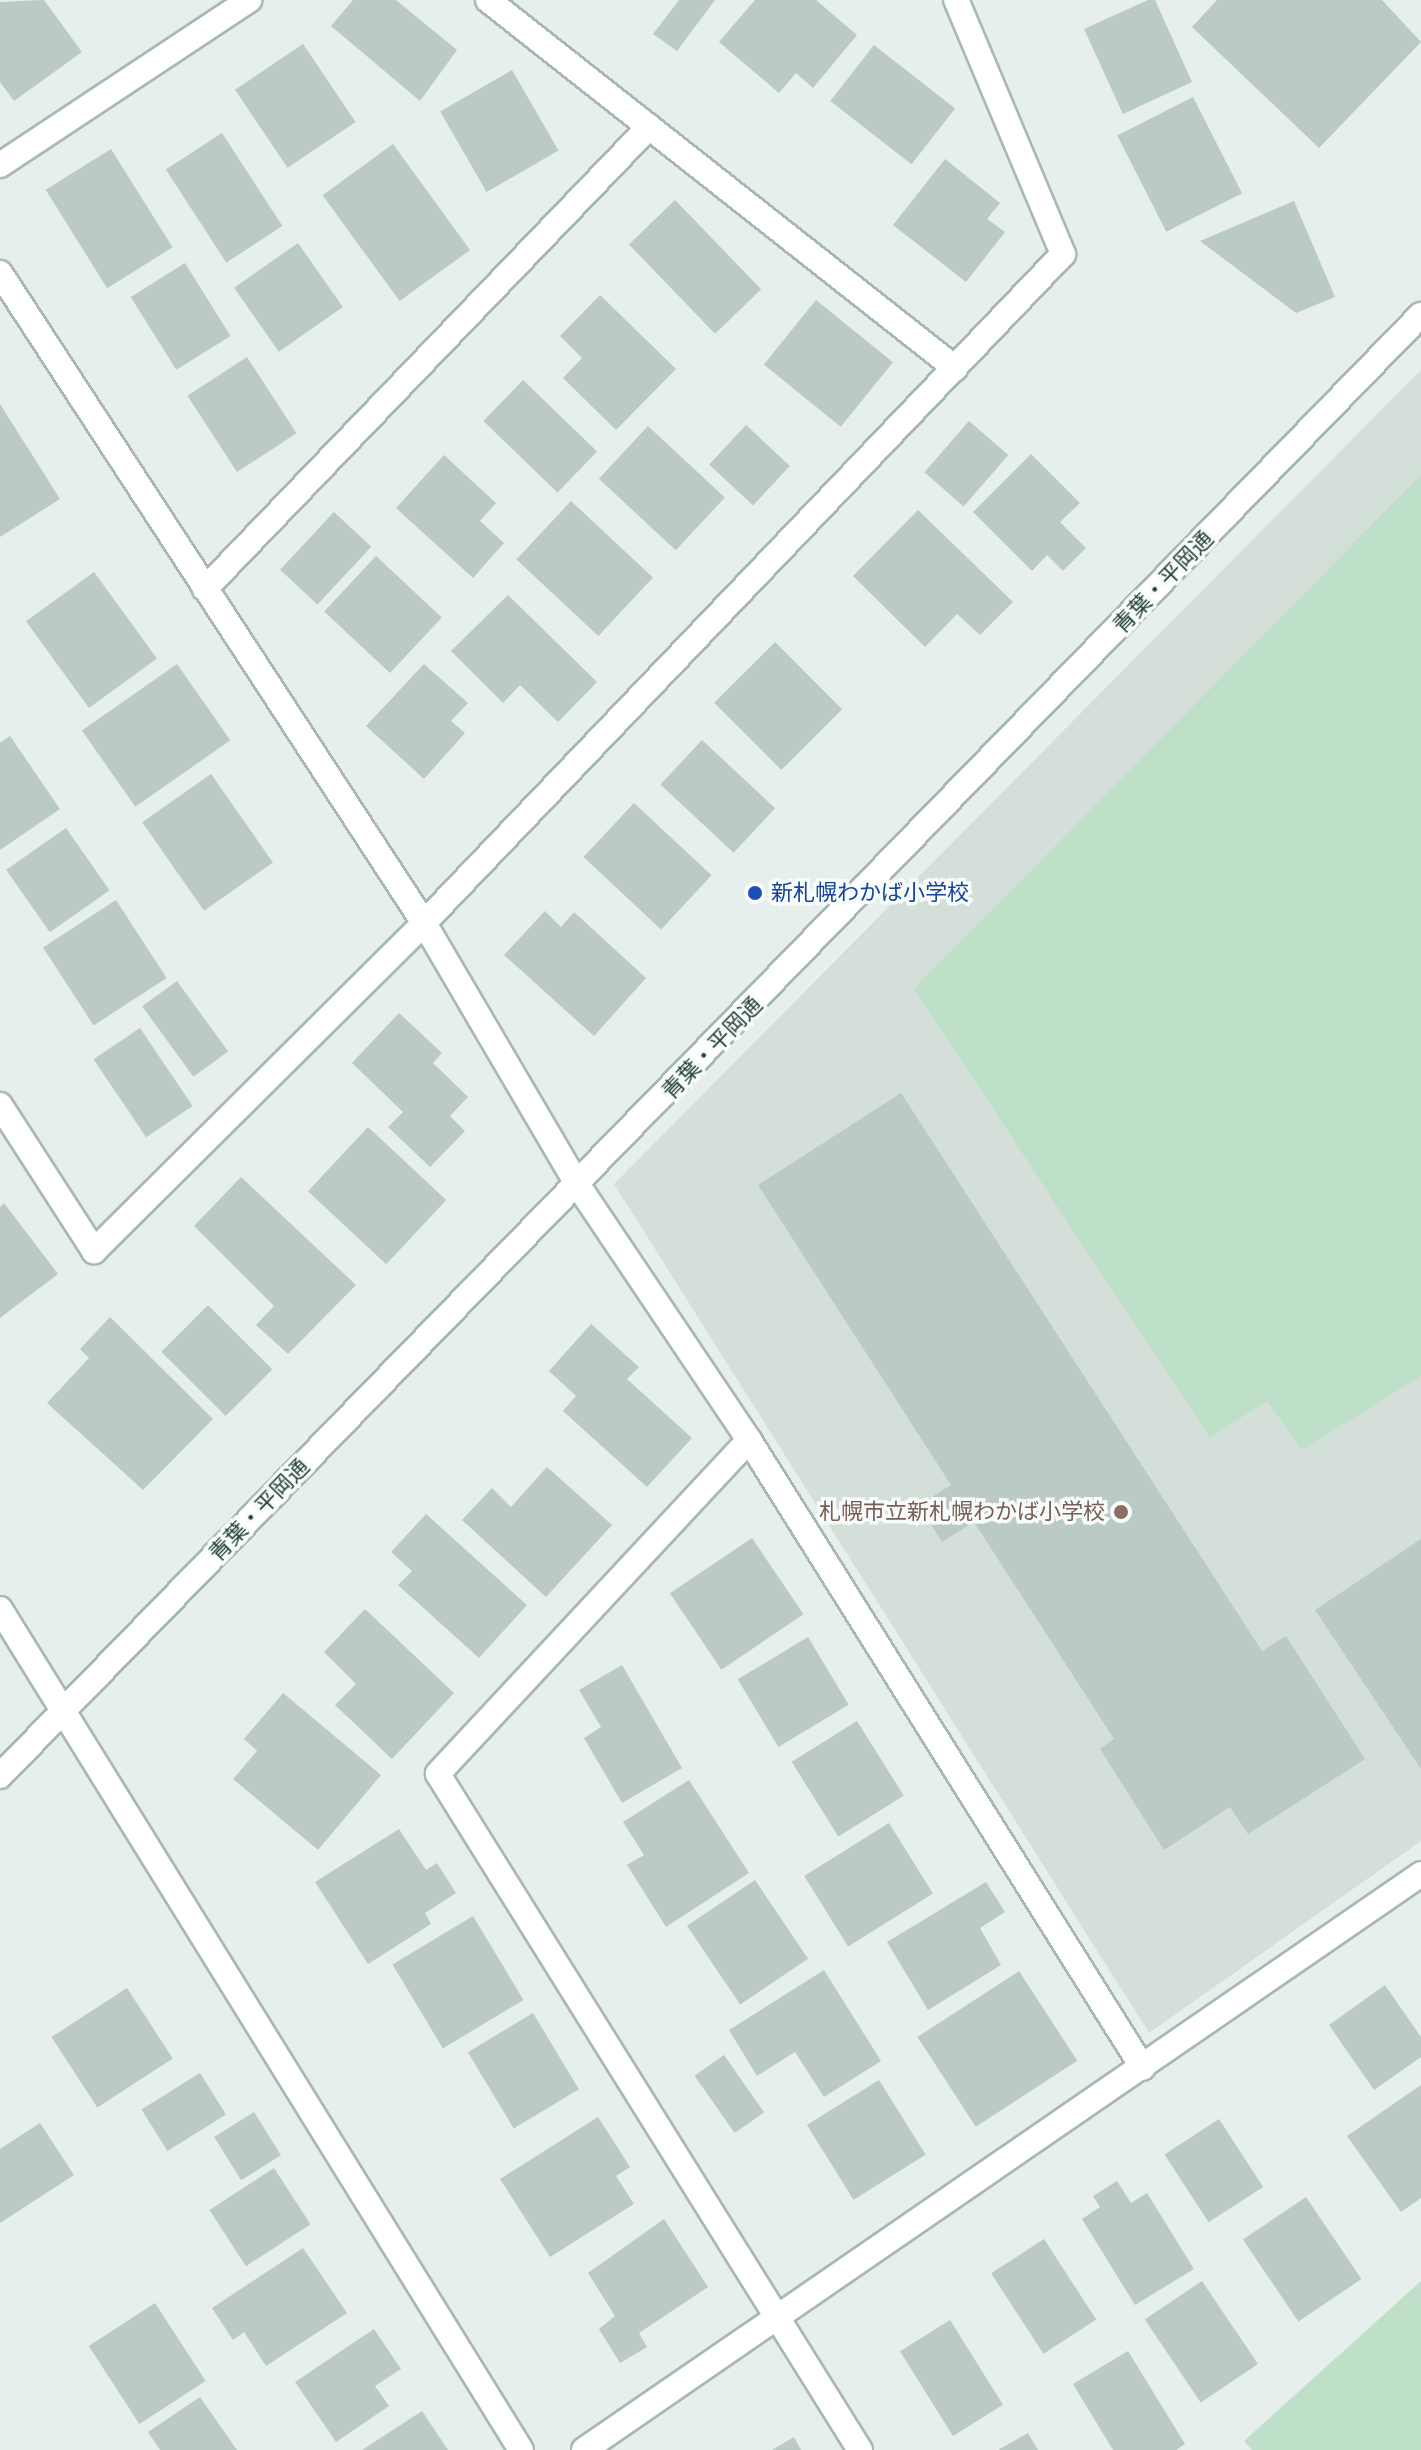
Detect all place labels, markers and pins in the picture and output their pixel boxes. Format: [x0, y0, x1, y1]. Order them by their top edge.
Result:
place label: 新札幌わかば小学校 [771, 880, 969, 906]
marker: 新札幌わかば小学校 [746, 884, 764, 902]
place label: 札幌市立新札幌わかば小学校 [819, 1499, 1105, 1525]
marker: 札幌市立新札幌わかば小学校 [1112, 1503, 1130, 1521]

